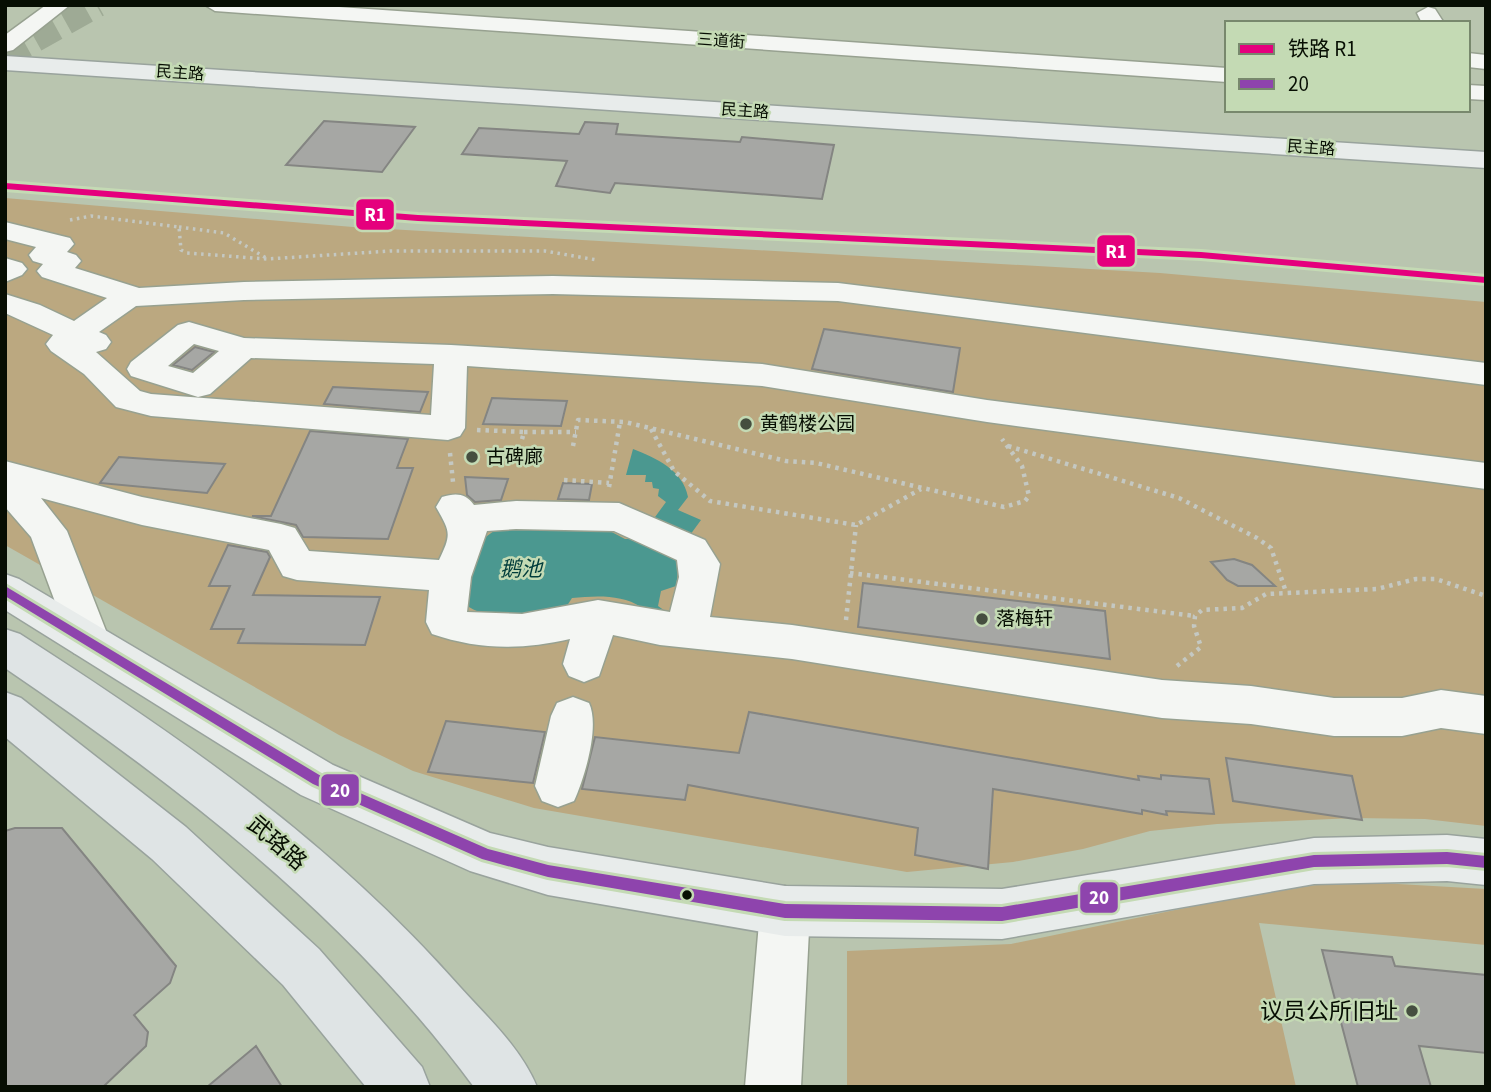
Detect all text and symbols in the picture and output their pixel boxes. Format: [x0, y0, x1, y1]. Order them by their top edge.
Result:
legend [1225, 21, 1470, 112]
street label: 三道街 [696, 28, 746, 54]
text: 铁路 R1 [1288, 34, 1357, 64]
street label: 民主路 [155, 60, 205, 86]
text: 20 [1288, 69, 1309, 99]
street label: 民主路 [720, 98, 770, 124]
street label: 民主路 [1286, 135, 1336, 161]
line badge: R1 [355, 198, 395, 231]
text: R1 [364, 202, 386, 229]
line badge: R1 [1096, 234, 1136, 268]
text: R1 [1105, 239, 1127, 266]
place label: 黄鹤楼公园 [760, 411, 855, 438]
marker: 黄鹤楼公园 [738, 416, 754, 432]
place label: 古碑廊 [486, 444, 543, 471]
marker: 古碑廊 [464, 449, 480, 465]
water label: 鹅池 [500, 554, 544, 584]
place label: 落梅轩 [996, 606, 1053, 633]
marker: 落梅轩 [974, 611, 990, 627]
line badge: 20 [320, 773, 360, 807]
text: 20 [330, 778, 350, 805]
street label: 武珞路 [240, 808, 314, 878]
line badge: 20 [1079, 881, 1119, 914]
text: 20 [1089, 885, 1109, 912]
unlabelled marker [680, 888, 694, 902]
place label: 议员公所旧址 [1260, 995, 1398, 1028]
marker: 议员公所旧址 [1404, 1003, 1420, 1019]

